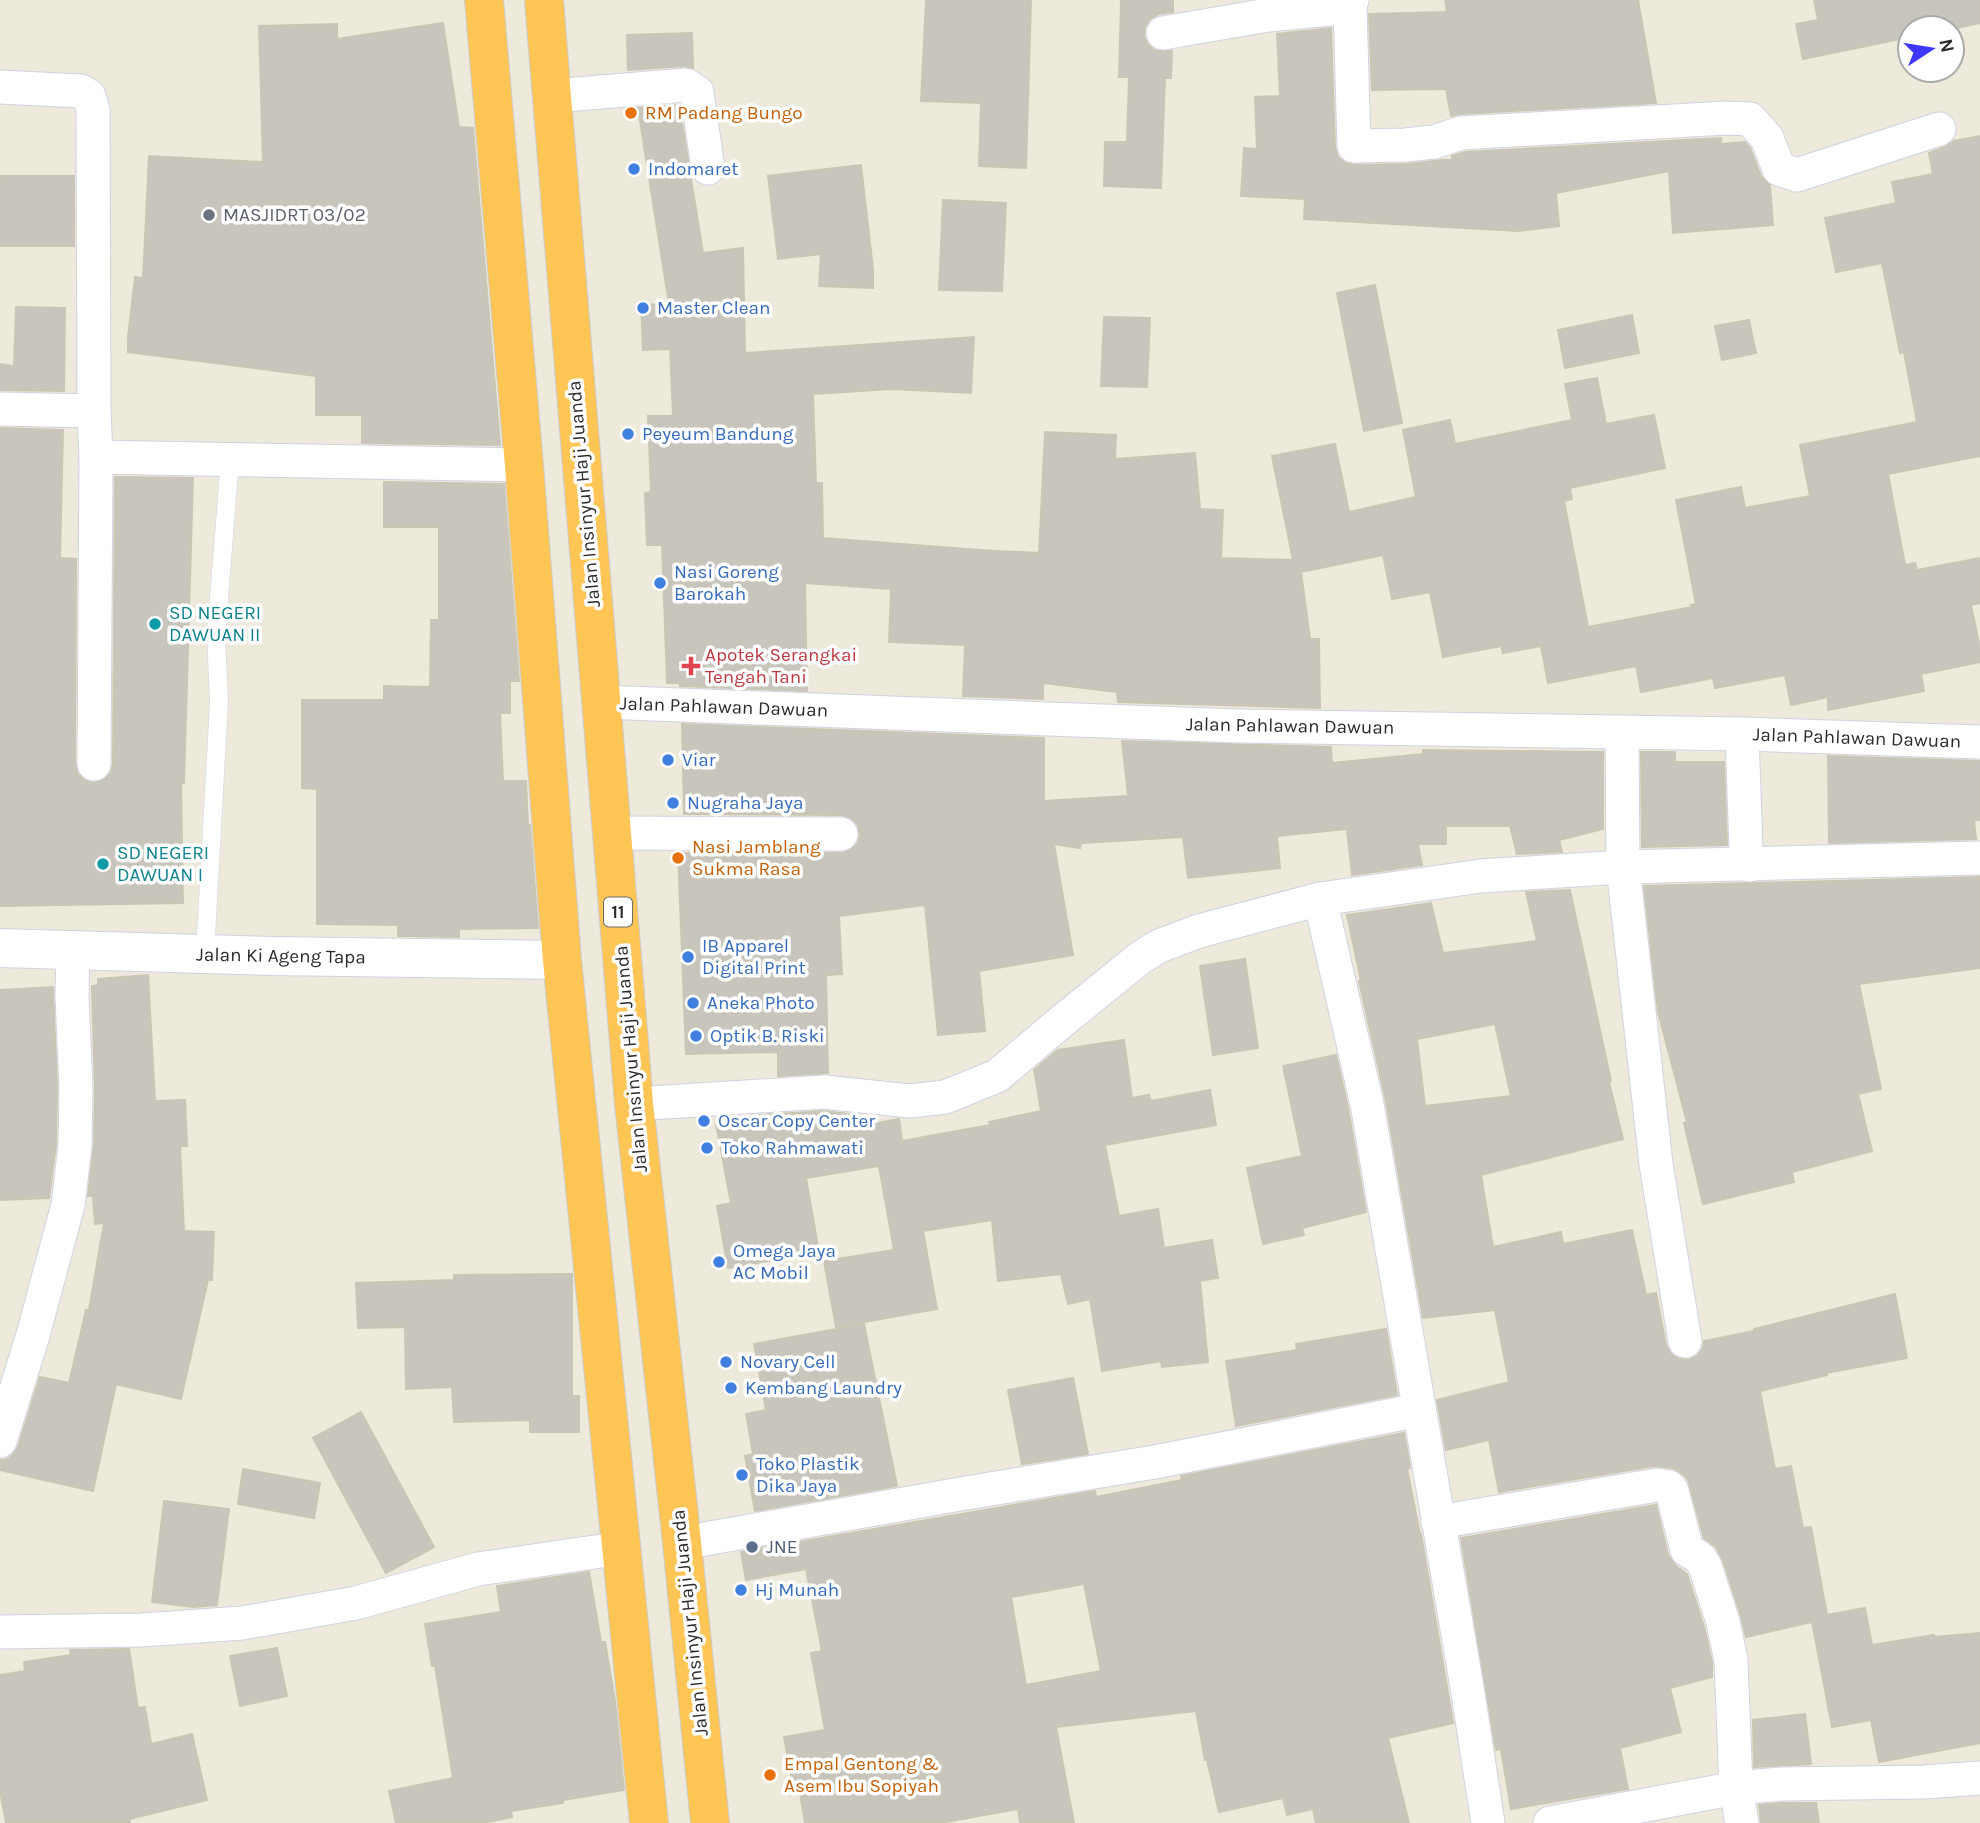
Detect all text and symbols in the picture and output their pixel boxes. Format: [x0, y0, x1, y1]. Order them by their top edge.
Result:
north arrow [1896, 14, 1966, 84]
text: N [1934, 37, 1959, 55]
place label: RM Padang Bungo [645, 102, 803, 124]
marker: RM Padang Bungo [623, 105, 639, 121]
place label: Indomaret [648, 158, 738, 180]
marker: Indomaret [626, 161, 642, 177]
place label: MASJIDRT 03/02 [223, 204, 366, 226]
marker: MASJIDRT 03/02 [201, 207, 217, 223]
place label: Master Clean [657, 297, 770, 319]
marker: Master Clean [635, 300, 651, 316]
street label: Jalan Insinyur Haji Juanda [563, 380, 605, 608]
place label: Peyeum Bandung [642, 423, 794, 445]
marker: Peyeum Bandung [620, 426, 636, 442]
place label: Nasi Goreng Barokah [674, 561, 779, 605]
marker: Nasi Goreng Barokah [652, 575, 668, 591]
place label: SD NEGERI DAWUAN II [169, 602, 261, 646]
marker: SD NEGERI DAWUAN II [147, 616, 163, 632]
place label: Apotek Serangkai Tengah Tani [705, 644, 857, 688]
marker: Apotek Serangkai Tengah Tani [683, 658, 699, 674]
street label: Jalan Pahlawan Dawuan [619, 692, 829, 722]
street label: Jalan Pahlawan Dawuan [1186, 713, 1394, 739]
street label: Jalan Pahlawan Dawuan [1752, 723, 1962, 753]
place label: Viar [682, 749, 716, 771]
marker: Viar [660, 752, 676, 768]
place label: Nugraha Jaya [687, 792, 803, 814]
marker: Nugraha Jaya [665, 795, 681, 811]
place label: Nasi Jamblang Sukma Rasa [692, 836, 821, 880]
place label: SD NEGERI DAWUAN I [117, 842, 209, 886]
marker: Nasi Jamblang Sukma Rasa [670, 850, 686, 866]
marker: SD NEGERI DAWUAN I [95, 856, 111, 872]
road number: 11 [604, 897, 632, 926]
place label: IB Apparel Digital Print [702, 935, 806, 979]
street label: Jalan Ki Ageng Tapa [196, 944, 366, 968]
street label: Jalan Insinyur Haji Juanda [610, 945, 652, 1173]
marker: IB Apparel Digital Print [680, 949, 696, 965]
place label: Aneka Photo [707, 992, 815, 1014]
marker: Aneka Photo [685, 995, 701, 1011]
place label: Optik B. Riski [710, 1025, 825, 1047]
marker: Optik B. Riski [688, 1028, 704, 1044]
place label: Oscar Copy Center [718, 1110, 875, 1132]
marker: Oscar Copy Center [696, 1113, 712, 1129]
place label: Toko Rahmawati [721, 1137, 864, 1159]
marker: Toko Rahmawati [699, 1140, 715, 1156]
place label: Omega Jaya AC Mobil [733, 1240, 836, 1284]
marker: Omega Jaya AC Mobil [711, 1254, 727, 1270]
place label: Novary Cell [740, 1351, 836, 1373]
marker: Novary Cell [718, 1354, 734, 1370]
place label: Kembang Laundry [745, 1377, 902, 1399]
marker: Kembang Laundry [723, 1380, 739, 1396]
place label: Toko Plastik Dika Jaya [756, 1453, 860, 1497]
marker: Toko Plastik Dika Jaya [734, 1467, 750, 1483]
street label: Jalan Insinyur Haji Juanda [667, 1509, 713, 1737]
place label: JNE [766, 1536, 797, 1558]
marker: JNE [744, 1539, 760, 1555]
place label: Hj Munah [755, 1579, 839, 1601]
marker: Hj Munah [733, 1582, 749, 1598]
place label: Empal Gentong & Asem Ibu Sopiyah [784, 1753, 939, 1797]
marker: Empal Gentong & Asem Ibu Sopiyah [762, 1767, 778, 1783]

